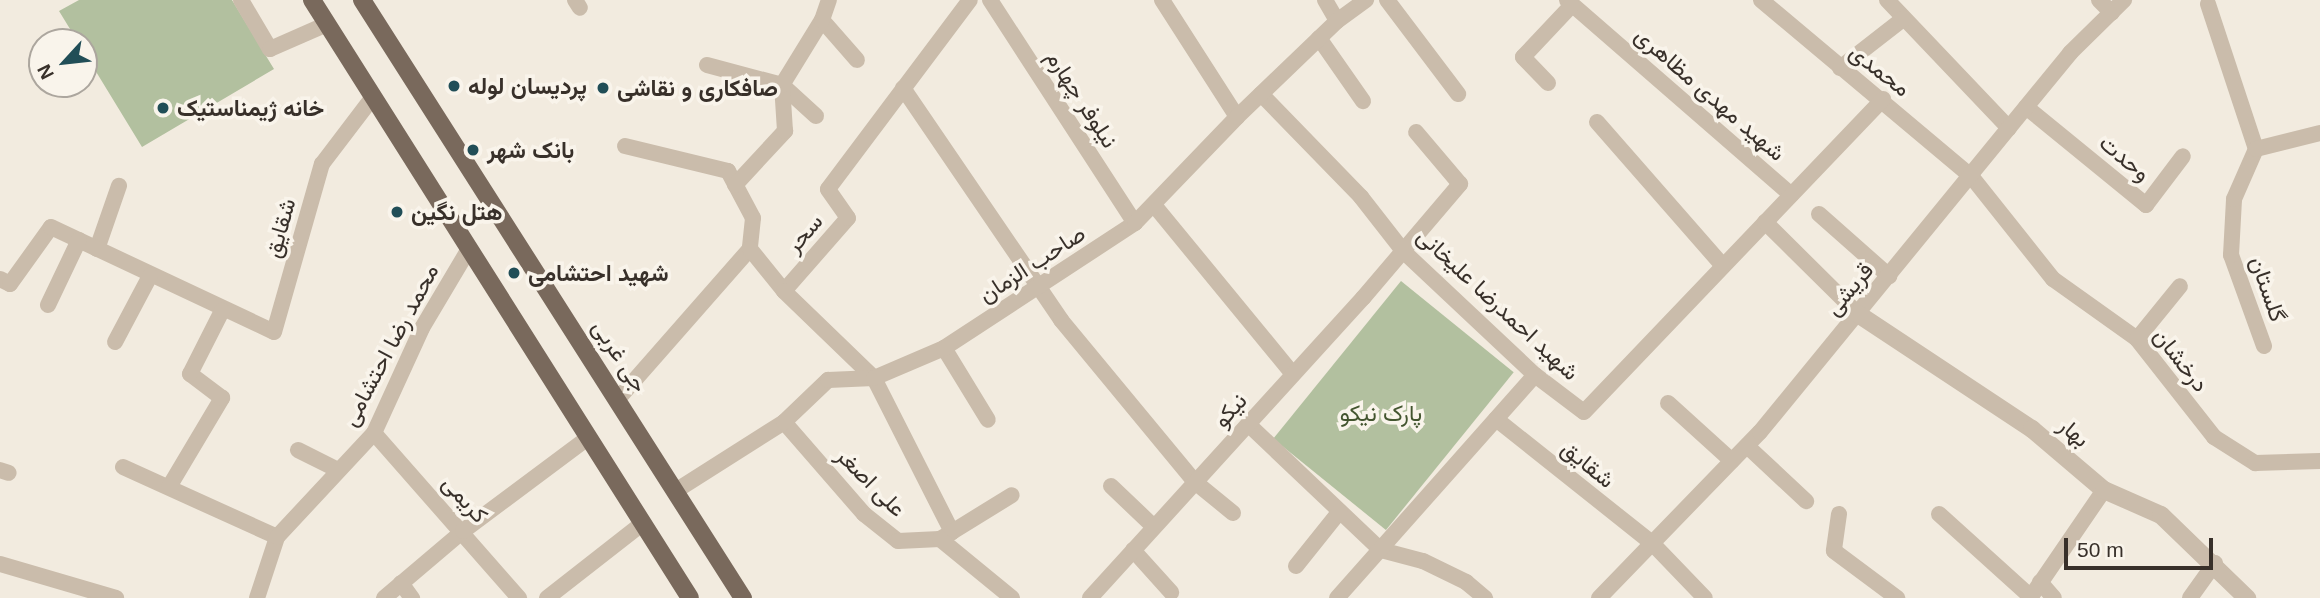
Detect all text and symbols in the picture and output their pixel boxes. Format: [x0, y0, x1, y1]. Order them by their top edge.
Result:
street label: شهید مهدی مظاهری [1629, 21, 1791, 167]
north arrow [28, 28, 98, 98]
street label: محمدی [1844, 38, 1916, 102]
street label: نیلوفر چهارم [1040, 45, 1124, 153]
text: N [33, 61, 58, 83]
place label: پردیسان لوله [468, 72, 587, 100]
place label: صافکاری و نقاشی [617, 74, 778, 102]
marker: پردیسان لوله [446, 78, 462, 94]
marker: صافکاری و نقاشی [595, 80, 611, 96]
place label: خانه ژیمناستیک [177, 94, 324, 122]
marker: خانه ژیمناستیک [155, 100, 171, 116]
street label: وحدت [2094, 129, 2156, 187]
place label: بانک شهر [487, 136, 574, 164]
marker: بانک شهر [465, 142, 481, 158]
street label: شقایق [258, 195, 302, 261]
place label: هتل نگین [411, 198, 503, 226]
marker: هتل نگین [389, 204, 405, 220]
street label: سحر [780, 208, 828, 258]
street label: صاحب الزمان [974, 219, 1090, 309]
street label: شهید احمدرضا علیخانی [1411, 222, 1585, 386]
street label: گلستان [2244, 253, 2292, 325]
street label: قریشی [1819, 257, 1879, 321]
street label: محمد رضا احتشامی [336, 259, 444, 431]
place label: شهید احتشامی [528, 259, 669, 287]
marker: شهید احتشامی [506, 265, 522, 281]
street label: جی غربی [586, 315, 654, 397]
street label: درخشان [2148, 323, 2214, 397]
street label: نیکو [1207, 387, 1253, 433]
park label: پارک نیکو [1340, 399, 1422, 427]
street label: بهار [2053, 411, 2095, 453]
street label: شقایق [1556, 434, 1620, 494]
street label: علی اصغر [830, 441, 912, 523]
street label: کریمی [436, 469, 494, 529]
scale bar [2068, 524, 2217, 568]
text: 50 m [2077, 538, 2124, 561]

